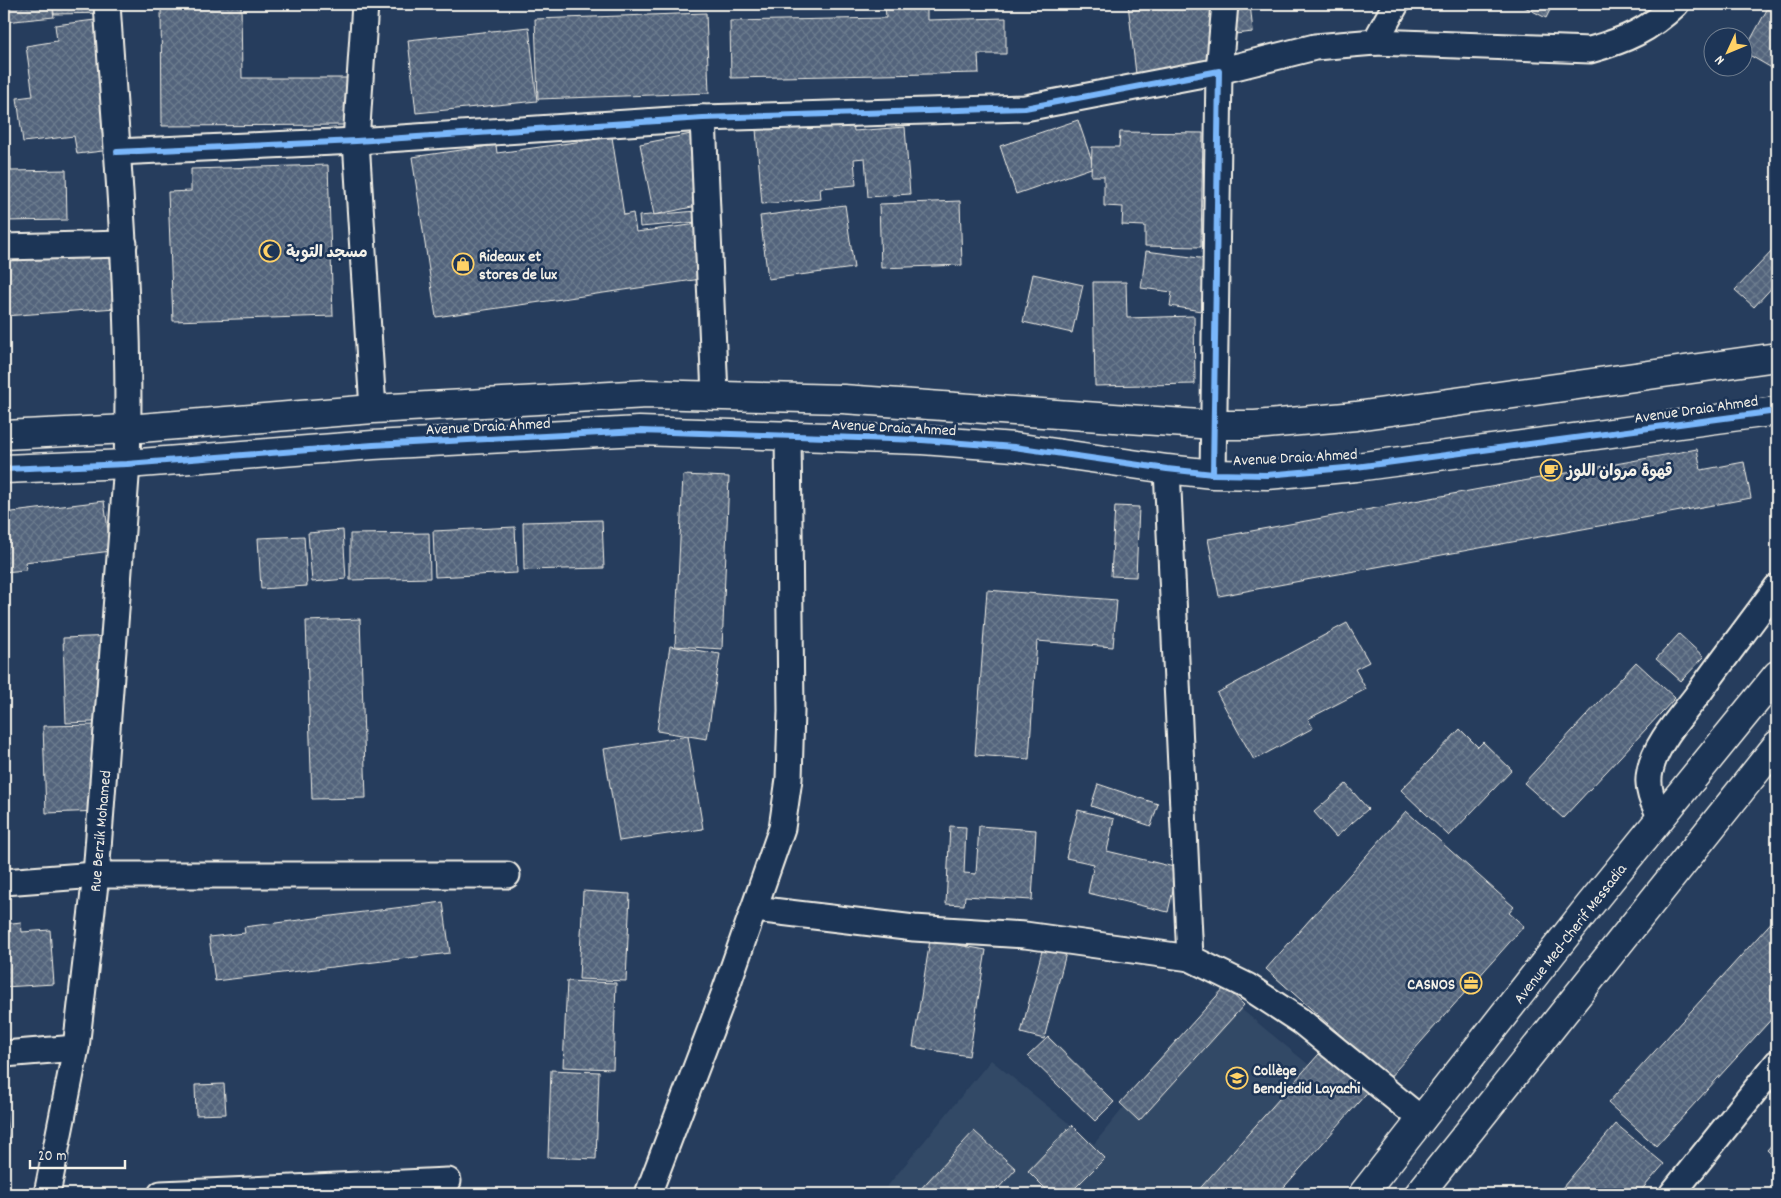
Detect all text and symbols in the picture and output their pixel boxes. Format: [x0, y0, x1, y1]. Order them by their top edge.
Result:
north arrow [1704, 28, 1754, 78]
text: N [1710, 50, 1730, 69]
mosque icon: مسجد التوبة [258, 239, 282, 263]
place label: مسجد التوبة [286, 242, 368, 265]
place label: Rideaux et stores de lux [479, 246, 557, 287]
shop icon: Rideaux et stores de lux [451, 252, 475, 276]
street label: Avenue Draia Ahmed [1633, 390, 1760, 431]
street label: Avenue Draia Ahmed [425, 413, 551, 442]
street label: Avenue Draia Ahmed [831, 414, 957, 443]
street label: Avenue Draia Ahmed [1232, 444, 1358, 473]
cafe icon: قهوة مروان اللوز [1539, 458, 1563, 482]
place label: قهوة مروان اللوز [1565, 461, 1673, 484]
street label: Rue Berzik Mohamed [85, 769, 118, 893]
street label: Avenue Med-Cherif Messadia [1509, 859, 1633, 1010]
office icon: CASNOS [1459, 971, 1483, 995]
place label: CASNOS [1407, 974, 1455, 997]
place label: Collège Bendjedid Layachi [1253, 1060, 1360, 1101]
school or university icon: Collège Bendjedid Layachi [1225, 1066, 1249, 1090]
scale bar [30, 1138, 125, 1170]
text: 20 m [38, 1146, 66, 1168]

